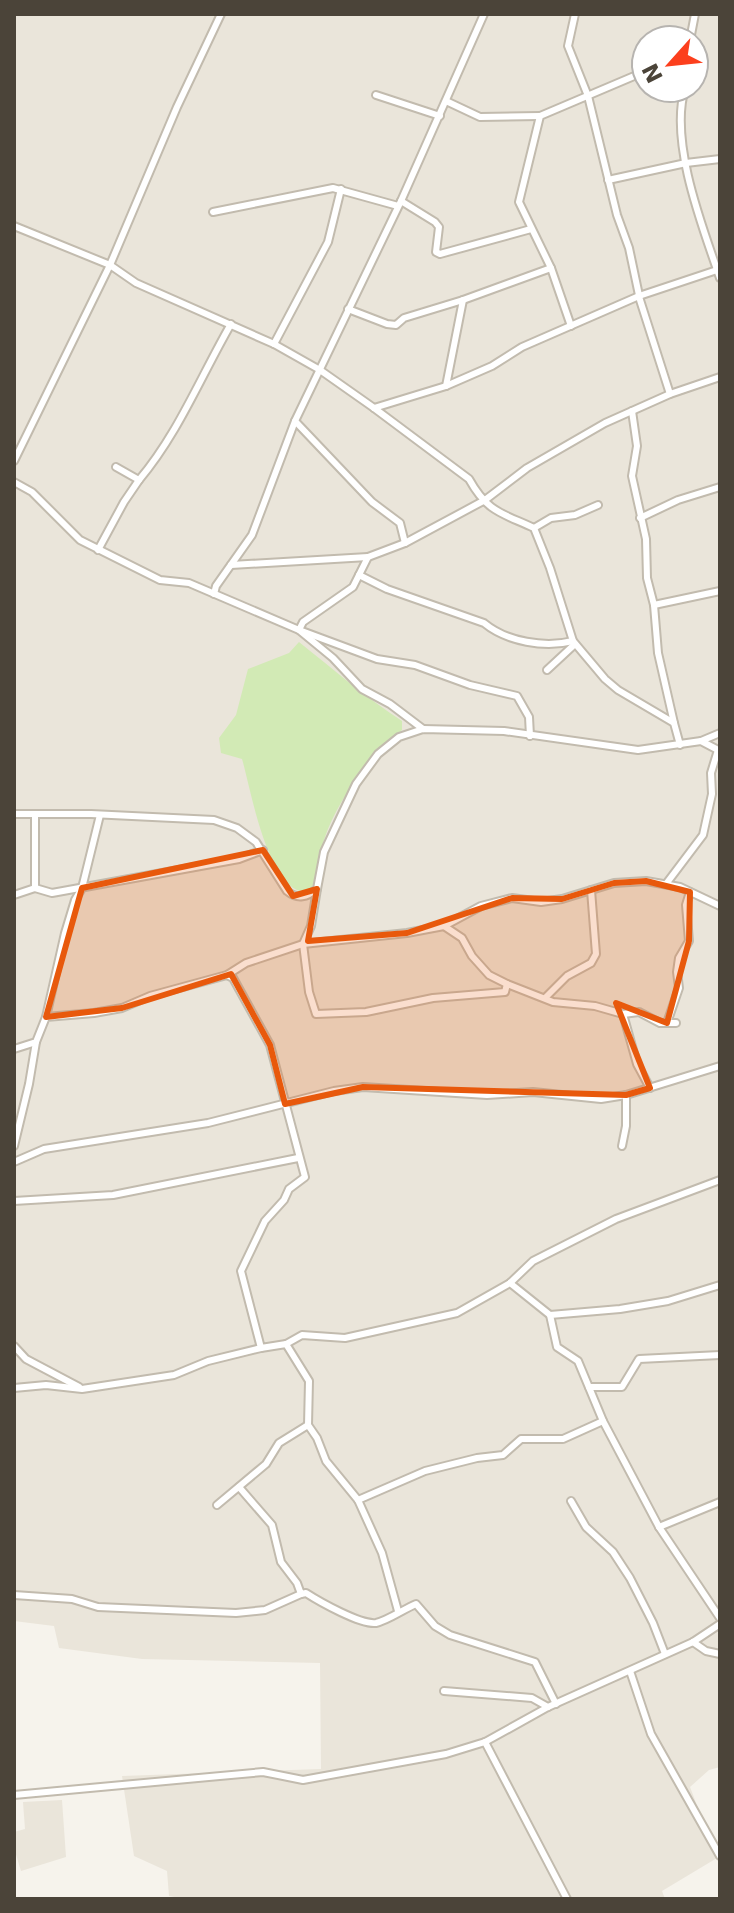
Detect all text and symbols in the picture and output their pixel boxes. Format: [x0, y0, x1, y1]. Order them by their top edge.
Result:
north arrow [630, 24, 710, 104]
text: N [637, 59, 668, 87]

